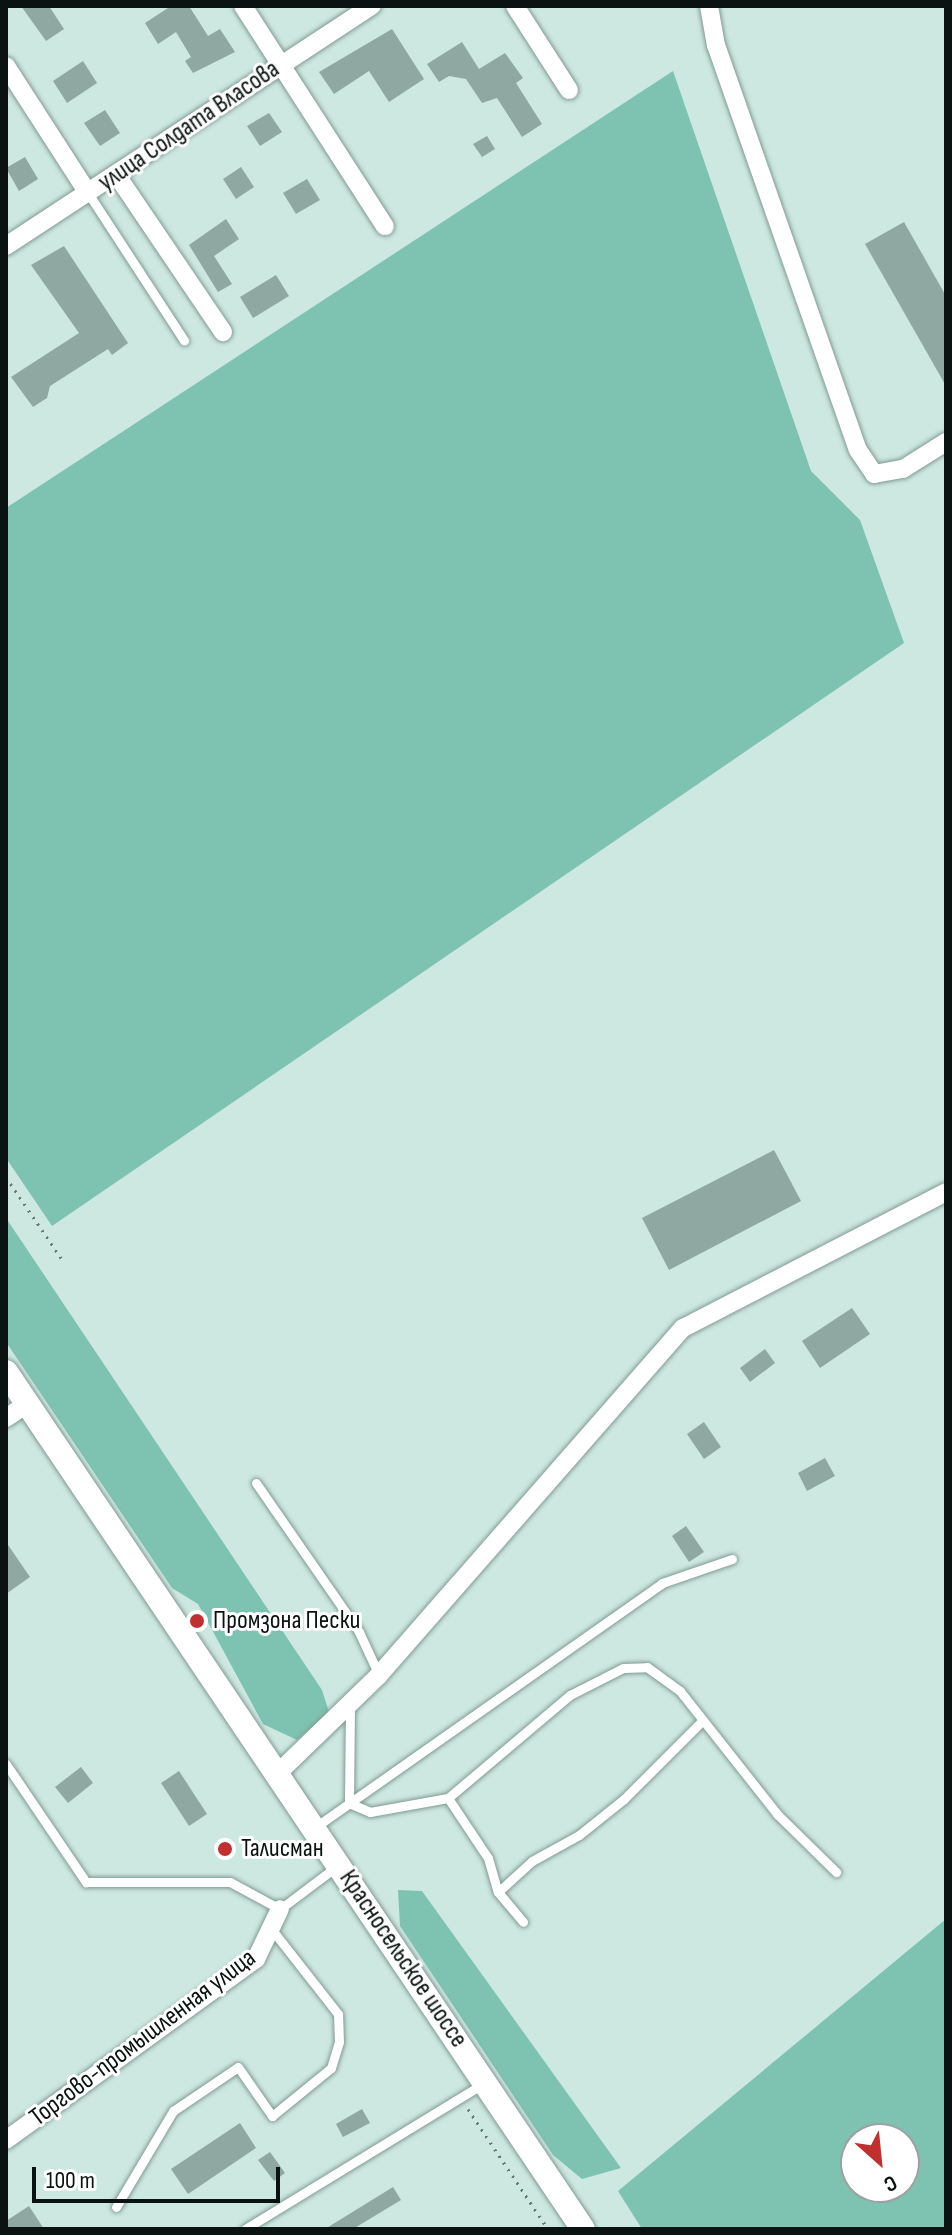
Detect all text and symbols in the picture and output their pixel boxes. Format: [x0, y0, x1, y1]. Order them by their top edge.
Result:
street label: улица Солдата Власова [92, 54, 286, 198]
place label: Промзона Пески [213, 1605, 360, 1637]
marker: Промзона Пески [188, 1612, 206, 1630]
place label: Талисман [241, 1833, 324, 1865]
marker: Талисман [216, 1840, 234, 1858]
street label: Красносельское шоссе [332, 1864, 474, 2054]
street label: Торгово-промышленная улица [24, 1943, 262, 2133]
north arrow [840, 2123, 920, 2203]
scale bar [36, 2151, 284, 2201]
text: 100 m [46, 2166, 95, 2195]
text: С [879, 2168, 901, 2198]

